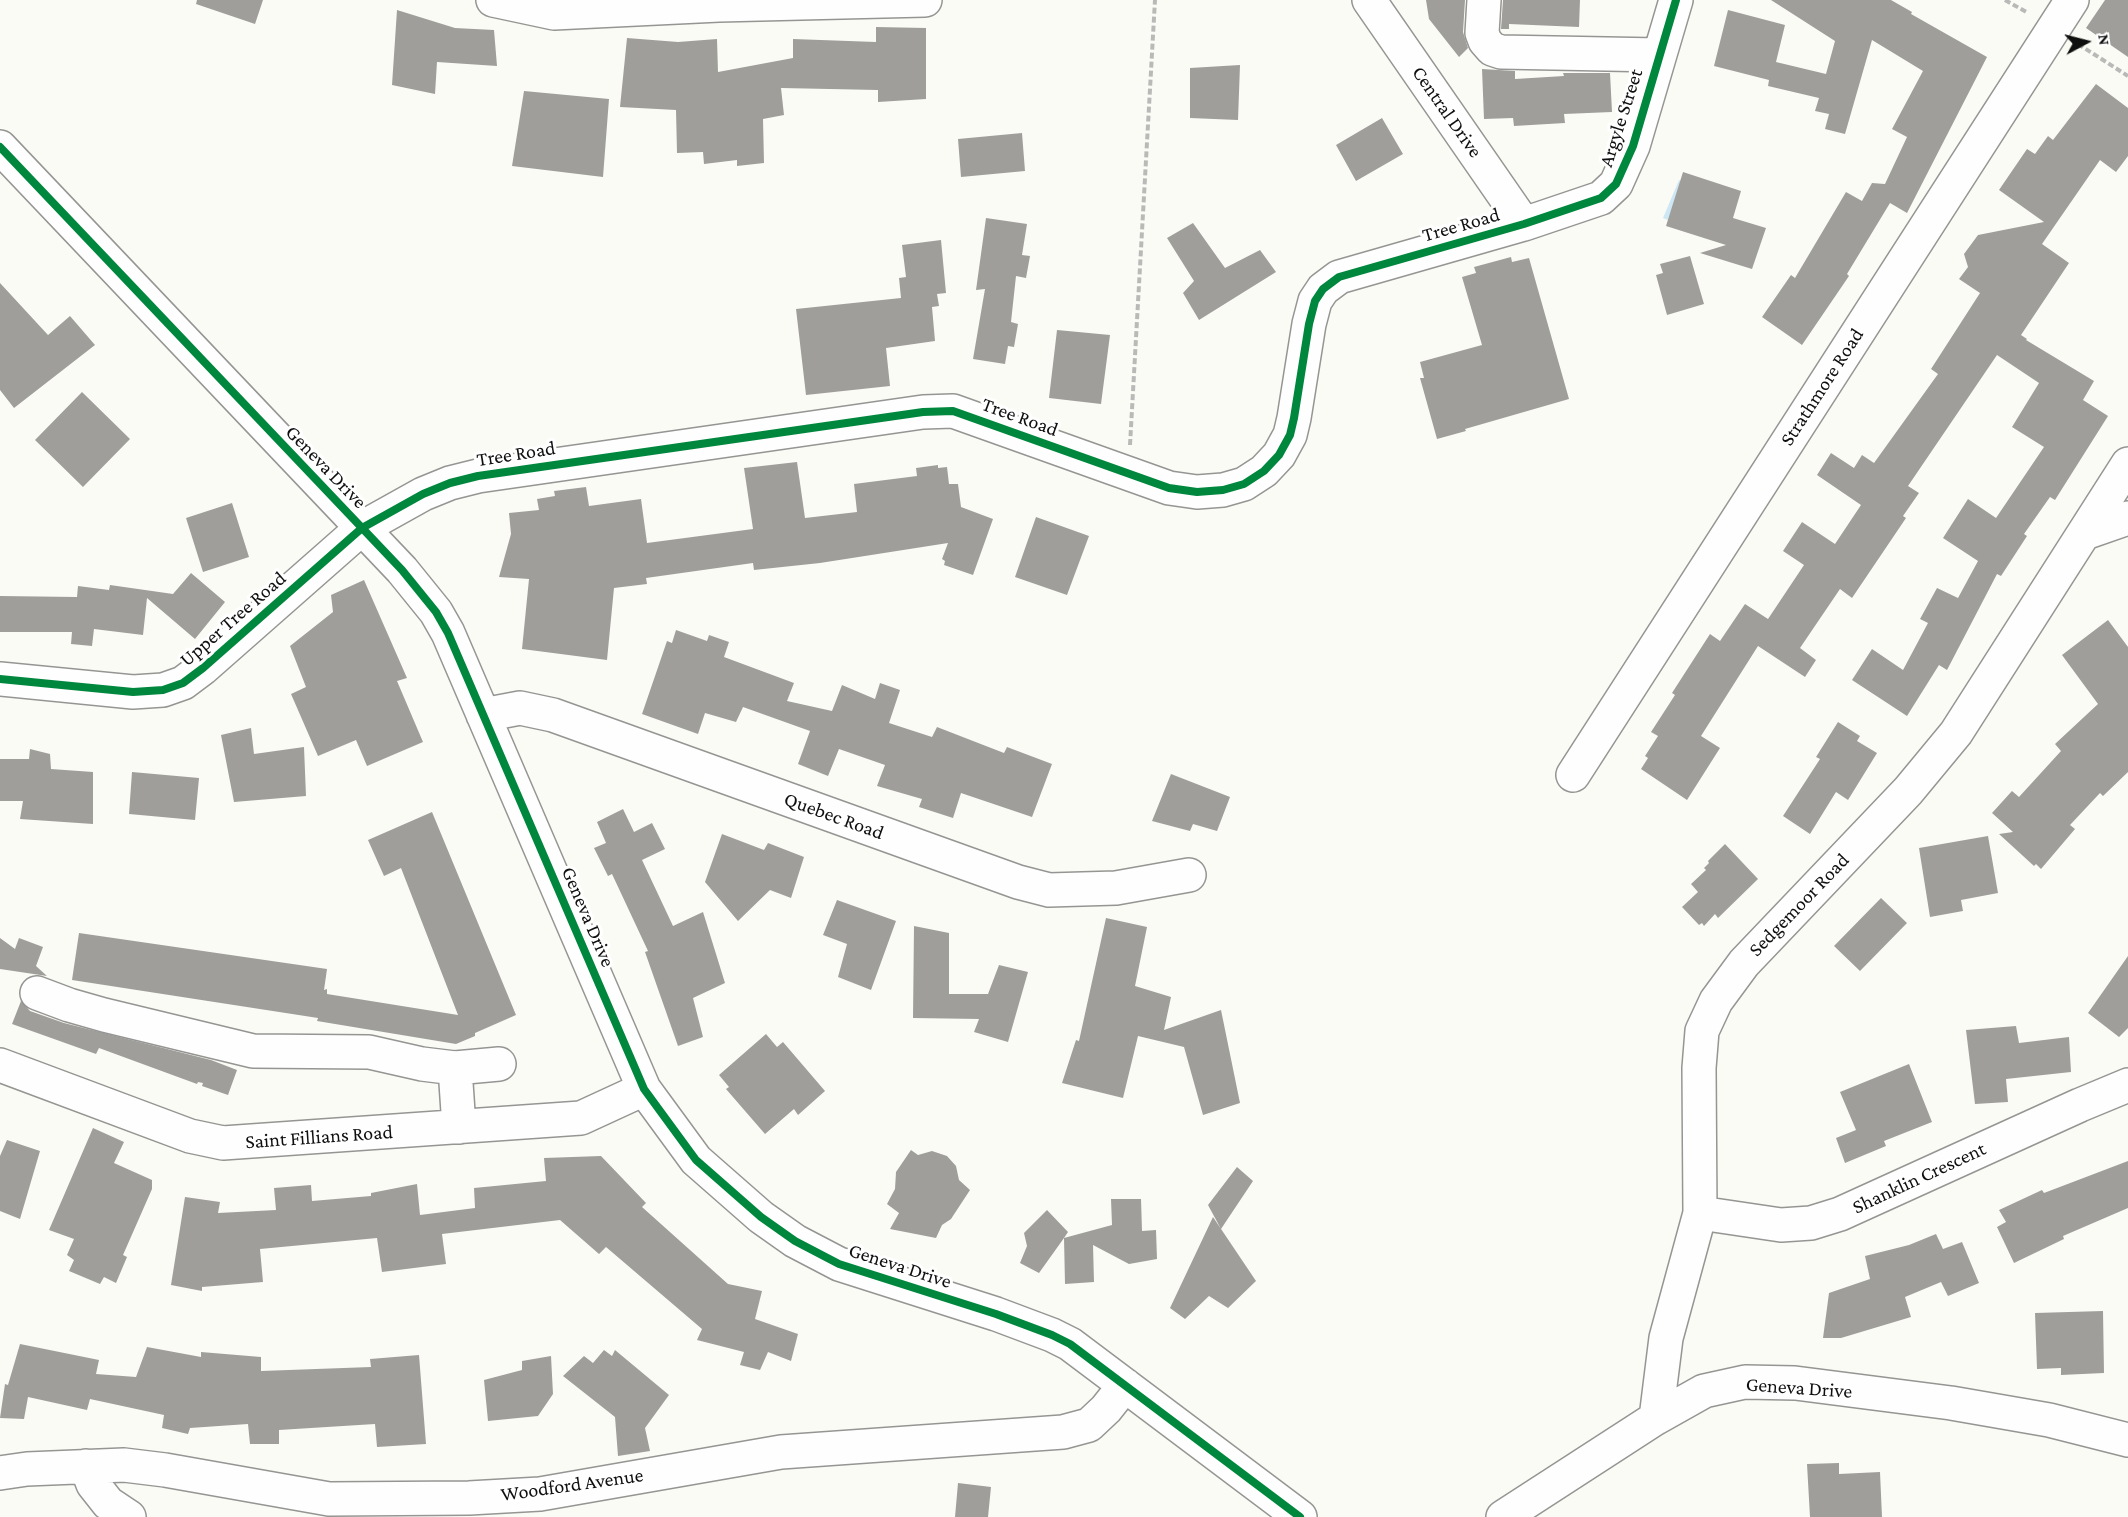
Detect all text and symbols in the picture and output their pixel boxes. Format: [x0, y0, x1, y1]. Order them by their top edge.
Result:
north arrow [2056, 12, 2116, 72]
text: N [2095, 33, 2113, 46]
street label: Central Drive [1407, 62, 1487, 162]
street label: Argyle Street [1594, 66, 1648, 170]
street label: Tree Road [1420, 203, 1502, 247]
street label: Strathmore Road [1775, 324, 1869, 450]
street label: Tree Road [979, 392, 1061, 442]
street label: Geneva Drive [280, 420, 372, 514]
street label: Tree Road [475, 436, 557, 472]
street label: Upper Tree Road [175, 566, 291, 672]
street label: Quebec Road [781, 787, 887, 845]
street label: Sedgemoor Road [1744, 848, 1854, 962]
street label: Geneva Drive [556, 863, 620, 971]
street label: Saint Fillians Road [244, 1120, 394, 1154]
street label: Shanklin Crescent [1849, 1137, 1989, 1219]
street label: Geneva Drive [846, 1238, 954, 1294]
street label: Geneva Drive [1745, 1372, 1853, 1404]
street label: Woodford Avenue [499, 1463, 645, 1507]

